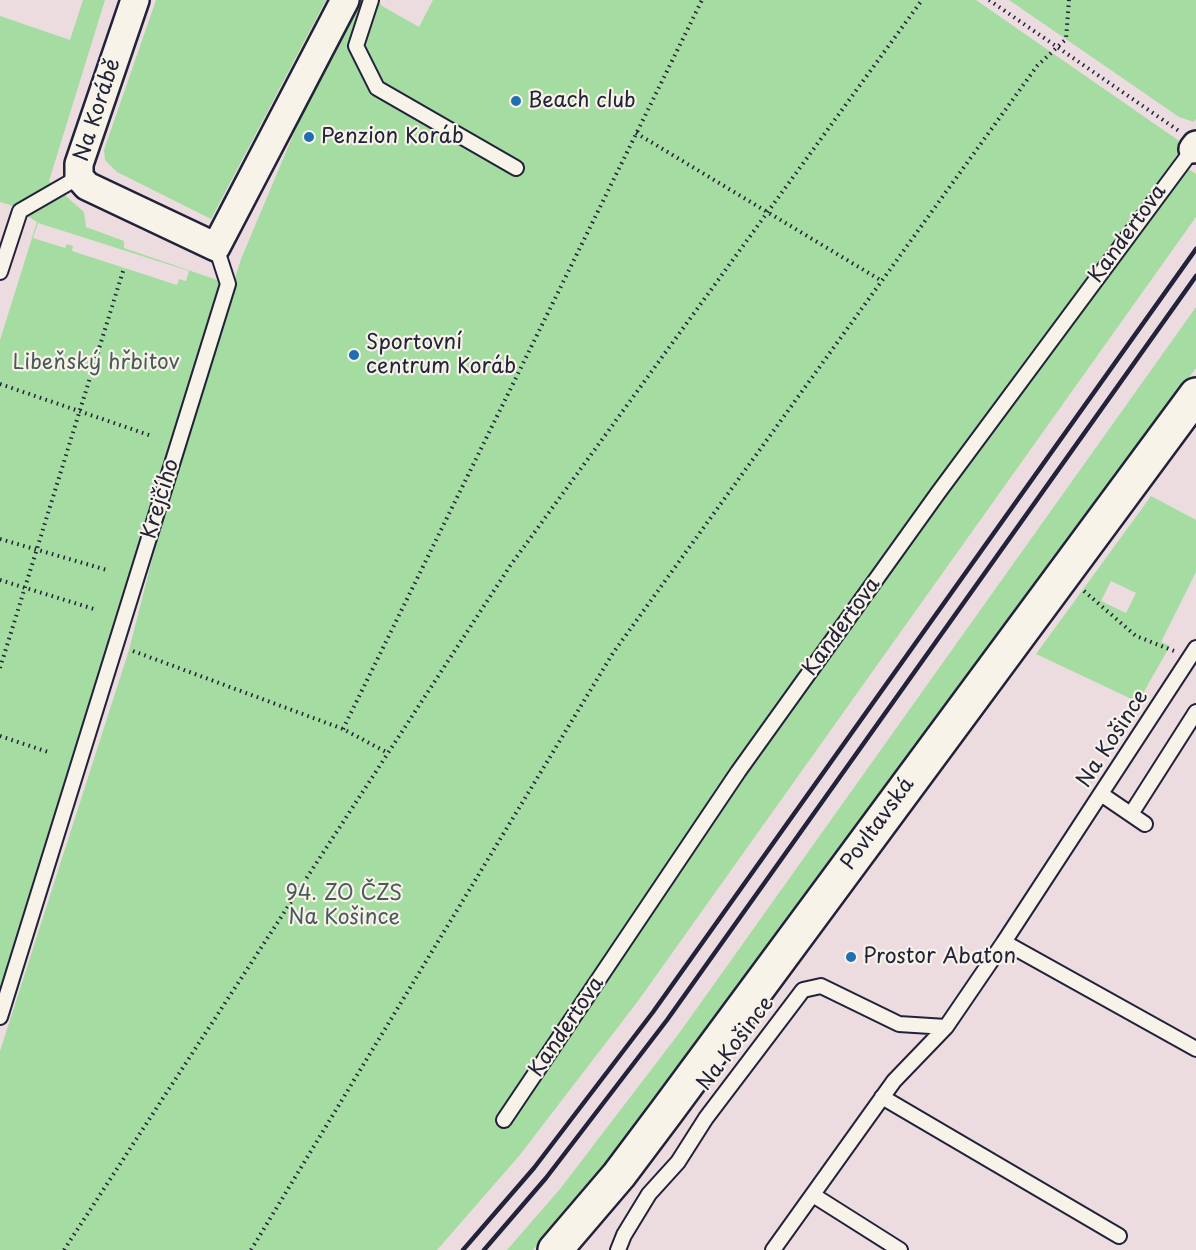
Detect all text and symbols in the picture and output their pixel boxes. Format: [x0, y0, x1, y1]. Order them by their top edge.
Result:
street label: Na Korábě [69, 55, 127, 165]
place label: Beach club [528, 88, 636, 114]
marker: Beach club [509, 94, 523, 108]
place label: Penzion Koráb [321, 124, 464, 150]
marker: Penzion Koráb [302, 130, 316, 144]
street label: Kandertova [1084, 180, 1172, 288]
place label: Sportovní centrum Koráb [366, 330, 516, 380]
marker: Sportovní centrum Koráb [347, 348, 361, 362]
park label: Libeňský hřbitov [13, 350, 179, 376]
street label: Krejčího [137, 456, 185, 542]
street label: Kandertova [798, 573, 886, 681]
street label: Na Košince [1072, 685, 1154, 793]
street label: Povltavská [836, 773, 920, 875]
park label: 94. ZO ČZS Na Košince [285, 881, 403, 931]
place label: Prostor Abaton [863, 944, 1016, 970]
marker: Prostor Abaton [844, 950, 858, 964]
street label: Kandertova [524, 972, 610, 1082]
street label: Na Košince [692, 992, 780, 1096]

